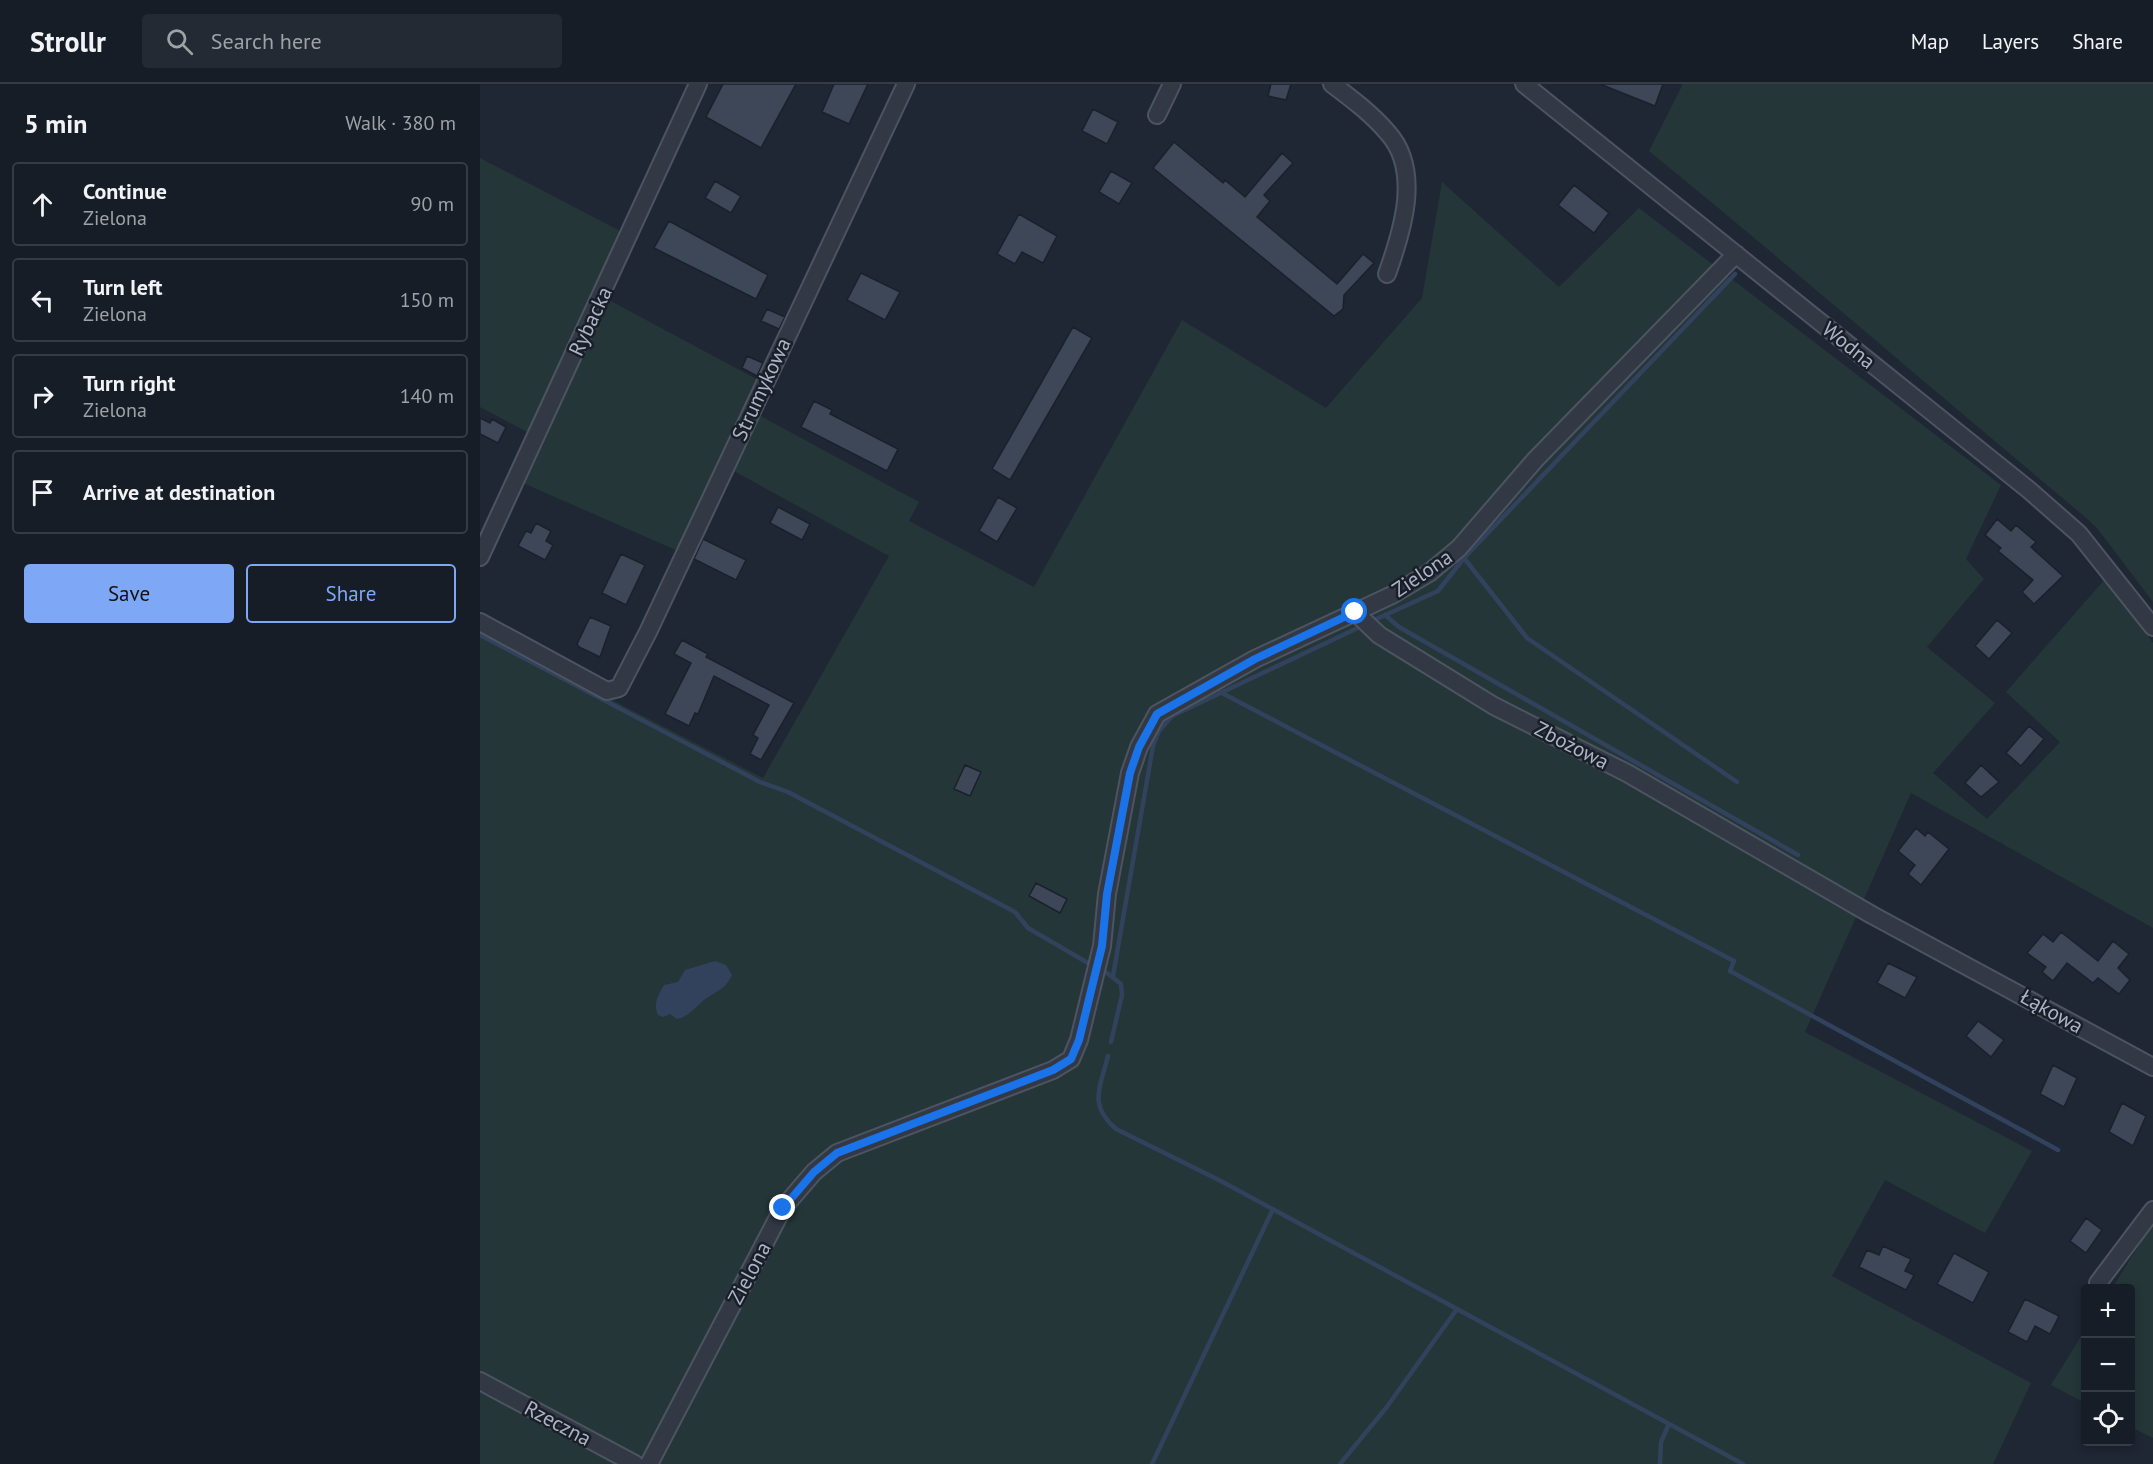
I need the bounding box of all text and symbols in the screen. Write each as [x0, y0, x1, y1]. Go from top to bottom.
search box [142, 14, 562, 68]
text: Strollr [30, 23, 106, 60]
icon: search [163, 25, 196, 58]
text: Search here [211, 27, 322, 55]
text: Map [1911, 28, 1949, 55]
text: Layers [1982, 28, 2039, 55]
text: Share [2072, 28, 2123, 55]
text: 5 min [24, 107, 87, 140]
text: Walk · 380 m [345, 110, 456, 136]
text: Continue [83, 177, 167, 205]
icon: ahead [26, 188, 59, 221]
text: 90 m [411, 191, 454, 217]
text: Zielona [83, 205, 147, 231]
text: Turn left [83, 273, 163, 301]
street label: Rybacka [562, 282, 618, 360]
icon: left [26, 284, 59, 317]
text: 150 m [400, 287, 454, 313]
text: Zielona [83, 301, 147, 327]
street label: Wodna [1817, 315, 1881, 375]
street label: Strumykowa [725, 333, 797, 445]
text: Turn right [83, 369, 175, 397]
icon: right [26, 380, 59, 413]
text: 140 m [400, 383, 454, 409]
text: Zielona [83, 397, 147, 423]
icon: arrive [26, 476, 59, 509]
text: Arrive at destination [83, 478, 275, 506]
street label: Zielona [1387, 543, 1457, 603]
button: Save [24, 564, 234, 623]
button: Share [246, 564, 456, 623]
route start [1341, 598, 1367, 624]
street label: Zbożowa [1530, 715, 1614, 775]
street label: Łąkowa [2016, 983, 2088, 1039]
route end [769, 1194, 795, 1220]
street label: Zielona [721, 1237, 777, 1309]
map controls [2081, 1284, 2135, 1446]
button: + [2081, 1284, 2135, 1338]
button: − [2081, 1338, 2135, 1392]
button: locate [2081, 1392, 2135, 1446]
street label: Rzeczna [520, 1394, 596, 1452]

